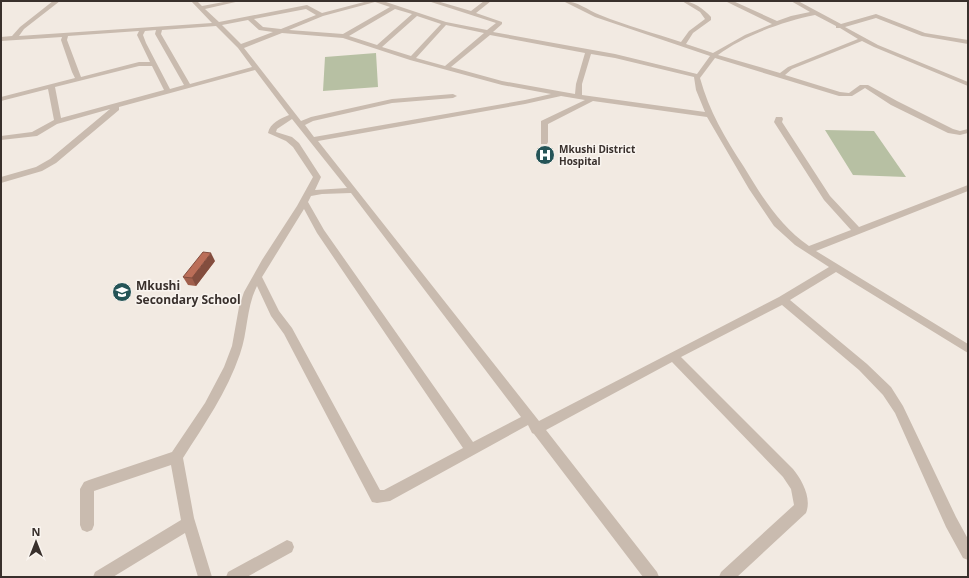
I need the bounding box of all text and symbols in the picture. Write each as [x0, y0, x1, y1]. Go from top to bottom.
place label: Mkushi District Hospital [559, 142, 636, 168]
hospital icon: Mkushi District Hospital [534, 144, 556, 166]
place label: Mkushi Secondary School [136, 277, 241, 308]
school or university icon: Mkushi Secondary School [111, 281, 133, 303]
north arrow [16, 522, 56, 562]
text: N [32, 524, 40, 539]

